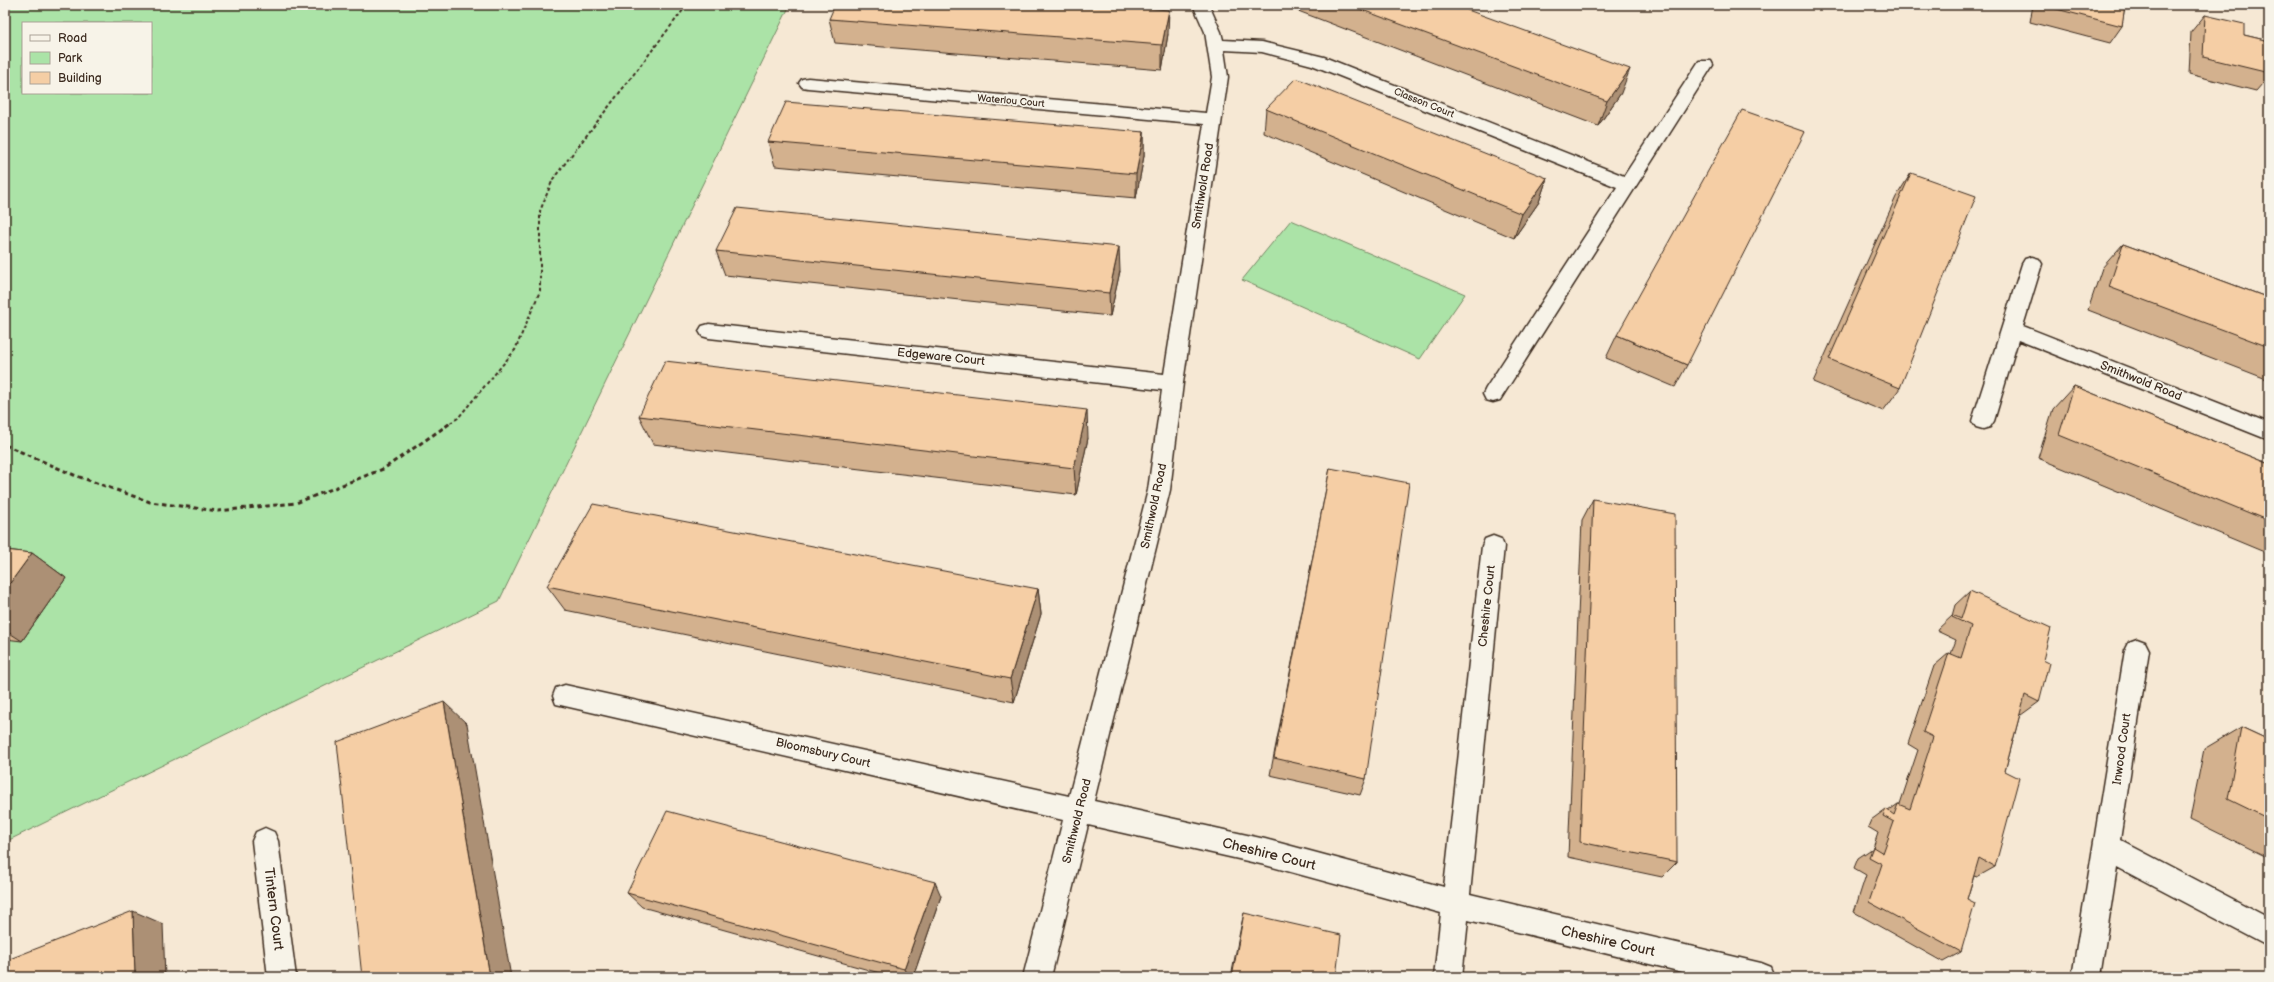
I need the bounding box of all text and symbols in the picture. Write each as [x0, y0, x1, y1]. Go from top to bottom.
legend [22, 22, 152, 94]
text: Road [58, 31, 87, 46]
text: Park [58, 51, 82, 66]
text: Building [58, 71, 102, 86]
street label: Classon Court [1392, 85, 1456, 121]
street label: Waterlou Court [977, 92, 1045, 110]
street label: Smithwold Road [1189, 142, 1217, 230]
street label: Edgeware Court [896, 345, 986, 369]
street label: Smithwold Road [2098, 358, 2184, 404]
street label: Smithwold Road [1138, 462, 1170, 550]
street label: Cheshire Court [1475, 564, 1499, 648]
street label: Inwood Court [2110, 712, 2134, 786]
street label: Bloomsbury Court [774, 735, 872, 771]
street label: Smithwold Road [1059, 777, 1095, 865]
street label: Cheshire Court [1220, 834, 1318, 874]
street label: Tintern Court [261, 867, 288, 952]
street label: Cheshire Court [1559, 922, 1657, 960]

